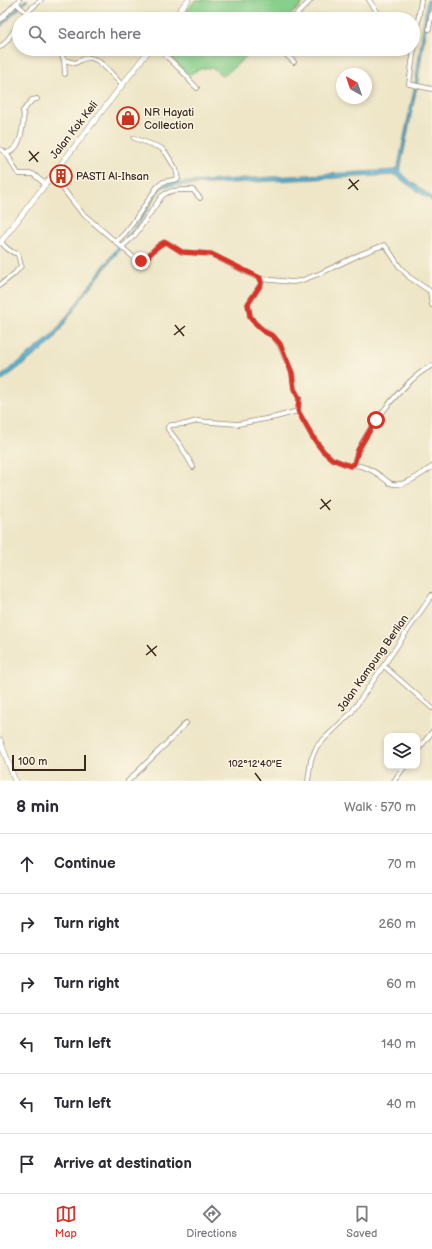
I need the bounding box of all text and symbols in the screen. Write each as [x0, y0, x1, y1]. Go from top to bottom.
search box [12, 12, 420, 56]
icon: search [26, 23, 48, 45]
text: Search here [58, 25, 141, 44]
north arrow [336, 68, 372, 104]
street label: Jalan Kok Keli [47, 99, 101, 161]
shop icon: NR Hayati Collection [115, 105, 141, 131]
place label: NR Hayati Collection [144, 106, 194, 132]
building icon: PASTI Al-Ihsan [48, 163, 74, 189]
place label: PASTI Al-Ihsan [76, 170, 149, 183]
route end [132, 252, 150, 270]
route start [367, 411, 385, 429]
street label: Jalan Kampung Berlian [335, 612, 411, 714]
map controls [384, 733, 420, 769]
button: layers [384, 733, 420, 769]
scale bar [12, 753, 86, 772]
text: 100 m [18, 755, 47, 768]
text: 102°12'40"E [228, 758, 283, 770]
text: 8 min [16, 797, 59, 817]
text: Walk · 570 m [344, 799, 416, 815]
icon: ahead [16, 853, 38, 875]
text: Continue [54, 854, 116, 873]
text: 70 m [388, 856, 416, 872]
icon: right [16, 913, 38, 935]
text: Turn right [54, 914, 119, 933]
text: 260 m [378, 916, 416, 932]
icon: right [16, 973, 38, 995]
text: Turn right [54, 974, 119, 993]
text: 60 m [386, 976, 416, 992]
icon: left [16, 1033, 38, 1055]
text: Turn left [54, 1034, 111, 1053]
text: 140 m [381, 1036, 416, 1052]
icon: left [16, 1093, 38, 1115]
text: Turn left [54, 1094, 111, 1113]
text: 40 m [386, 1096, 416, 1112]
icon: arrive [16, 1153, 38, 1175]
text: Arrive at destination [54, 1154, 192, 1173]
tab: Map [55, 1203, 77, 1240]
tab: Directions [186, 1203, 237, 1240]
tab: Saved [346, 1203, 377, 1240]

